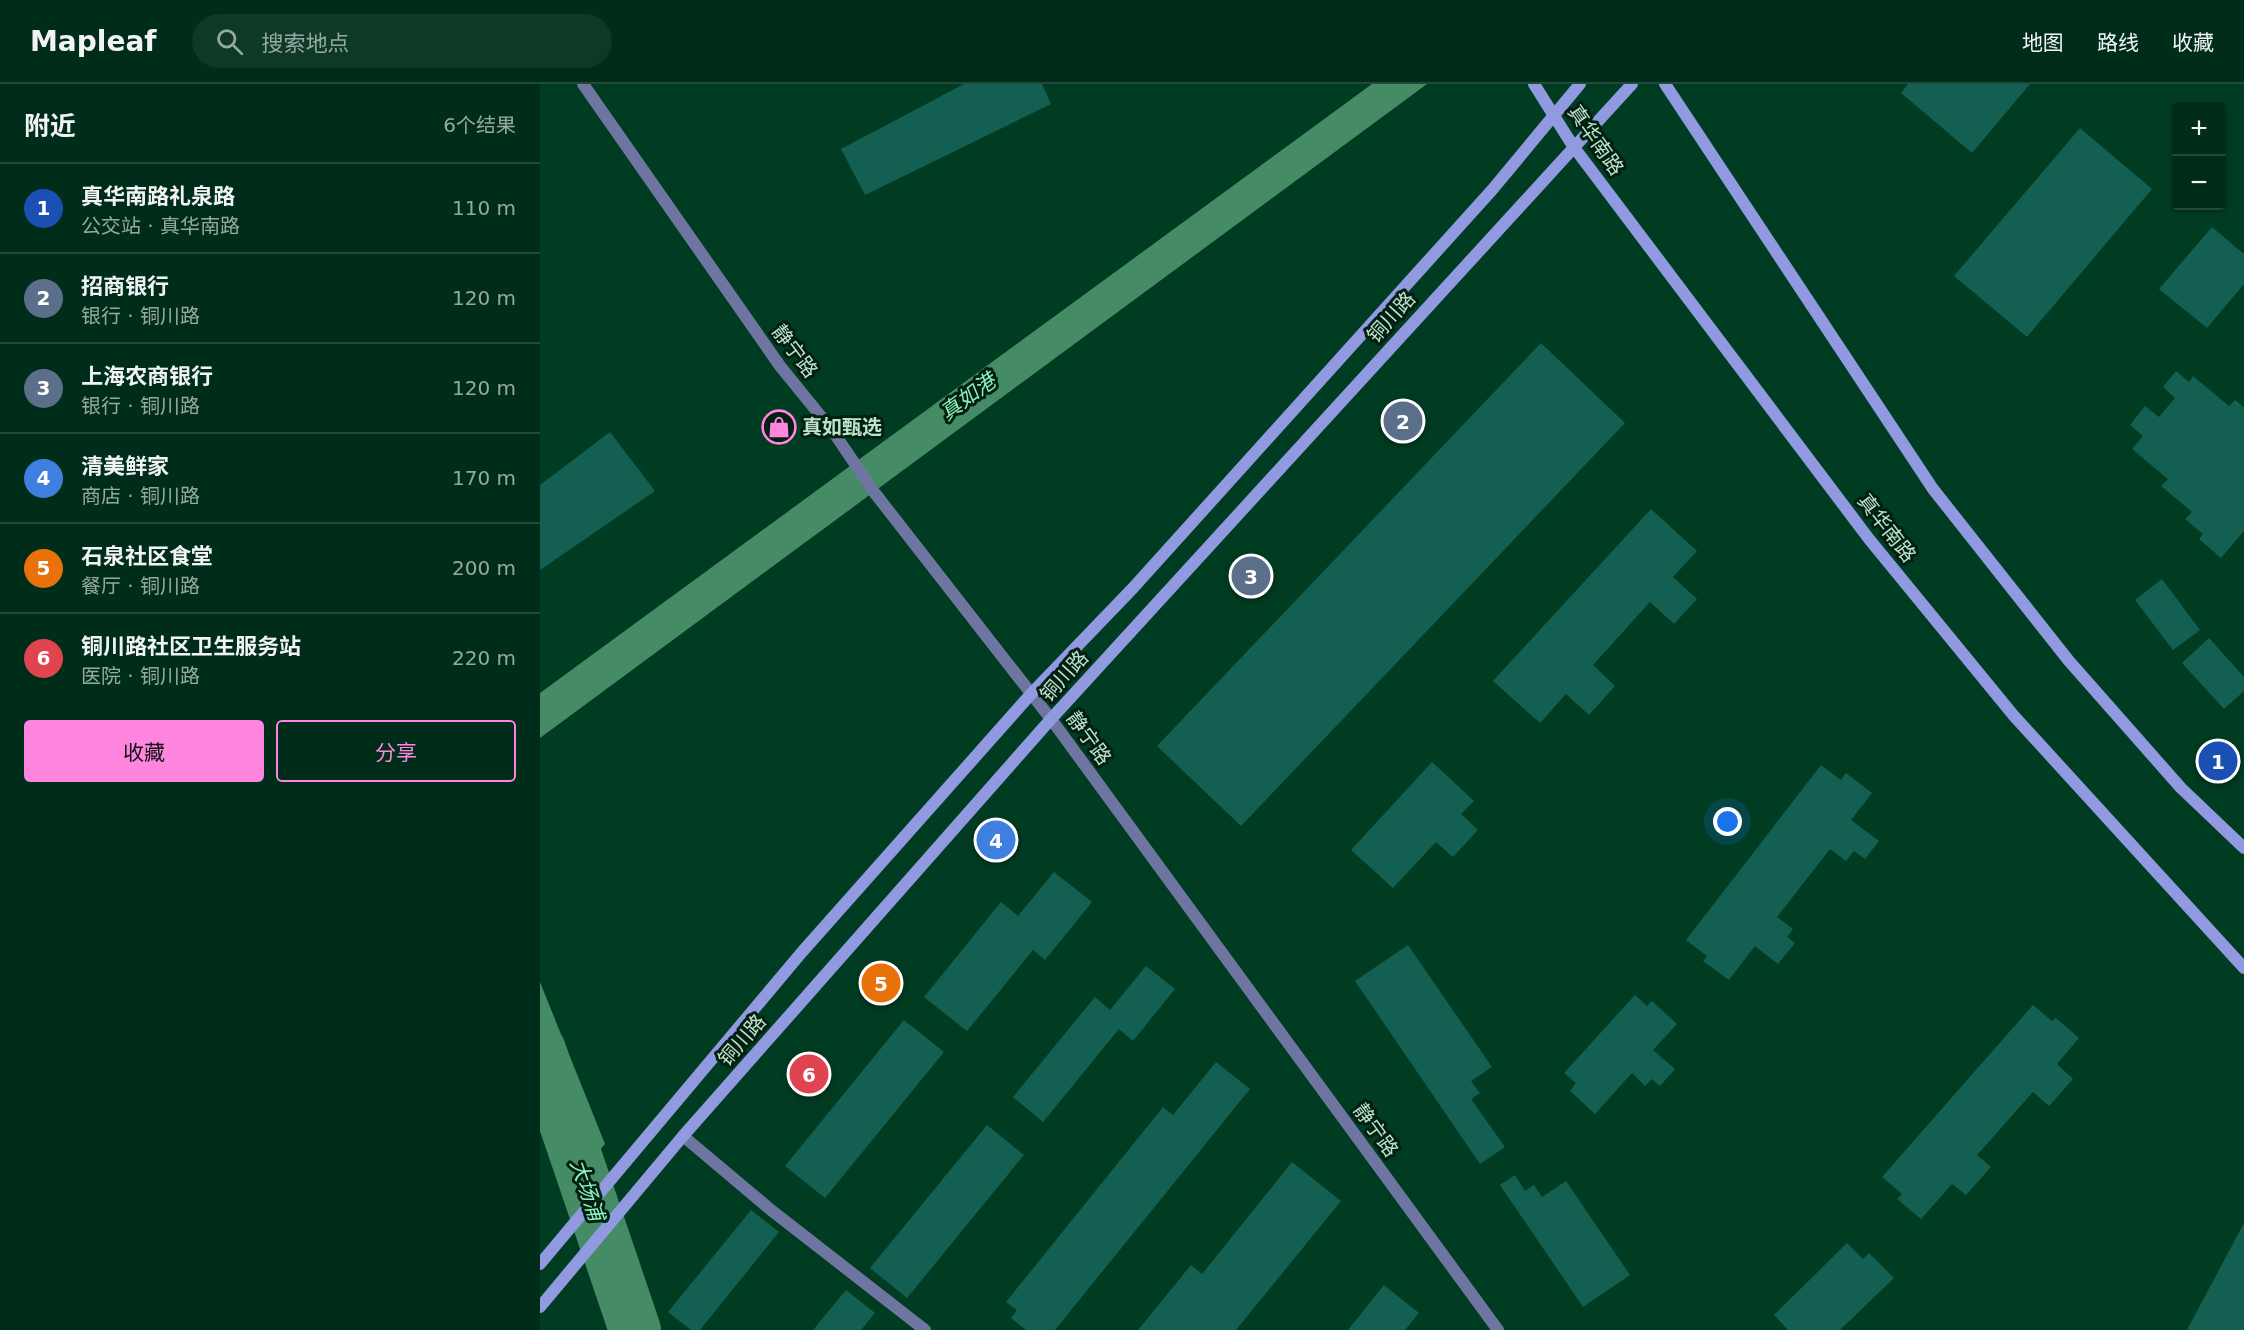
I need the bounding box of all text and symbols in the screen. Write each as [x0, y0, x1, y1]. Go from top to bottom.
search box [192, 14, 612, 68]
text: Mapleaf [30, 25, 156, 58]
icon: search [213, 25, 246, 58]
text: 搜索地点 [261, 31, 349, 56]
text: 地图 [2022, 31, 2064, 55]
text: 路线 [2097, 31, 2139, 55]
text: 收藏 [2172, 31, 2214, 55]
street label: 真华南路 [1563, 100, 1629, 180]
map controls [2172, 102, 2226, 210]
button: + [2172, 102, 2226, 156]
text: 附近 [24, 111, 76, 141]
text: 6个结果 [443, 113, 516, 137]
button: − [2172, 156, 2226, 210]
text: 真华南路礼泉路 [81, 184, 235, 209]
text: 1 [37, 196, 50, 220]
text: 110 m [452, 196, 516, 220]
text: 公交站 · 真华南路 [81, 214, 240, 238]
text: 招商银行 [81, 274, 169, 299]
text: 2 [37, 286, 50, 310]
text: 120 m [452, 286, 516, 310]
street label: 铜川路 [1362, 287, 1420, 347]
text: 银行 · 铜川路 [81, 304, 200, 328]
street label: 静宁路 [767, 320, 823, 382]
text: 上海农商银行 [81, 364, 213, 389]
water label: 真如港 [935, 367, 1003, 425]
text: 3 [37, 376, 50, 400]
text: 120 m [452, 376, 516, 400]
text: 银行 · 铜川路 [81, 394, 200, 418]
pin: 2 [1384, 398, 1422, 444]
shop icon: 真如甄选 [761, 409, 797, 445]
place label: 真如甄选 [802, 415, 882, 439]
text: 清美鲜家 [81, 454, 169, 479]
text: 4 [37, 466, 50, 490]
text: 170 m [452, 466, 516, 490]
text: 商店 · 铜川路 [81, 484, 200, 508]
street label: 真华南路 [1853, 489, 1921, 567]
text: 石泉社区食堂 [81, 544, 213, 569]
pin: 3 [1232, 554, 1270, 598]
text: 5 [37, 556, 50, 580]
text: 200 m [452, 556, 516, 580]
text: 餐厅 · 铜川路 [81, 574, 200, 598]
text: 铜川路社区卫生服务站 [81, 634, 301, 659]
text: 6 [37, 646, 50, 670]
text: 220 m [452, 646, 516, 670]
street label: 铜川路 [1035, 646, 1093, 706]
text: 医院 · 铜川路 [81, 664, 200, 688]
street label: 静宁路 [1062, 707, 1116, 769]
button: 收藏 [24, 720, 264, 782]
button: 分享 [276, 720, 516, 782]
pin: 1 [2198, 738, 2238, 784]
your location [1713, 807, 1742, 836]
pin: 4 [976, 818, 1016, 862]
pin: 5 [862, 960, 900, 1006]
street label: 铜川路 [713, 1009, 771, 1071]
pin: 6 [790, 1052, 828, 1096]
street label: 静宁路 [1349, 1099, 1403, 1161]
water label: 大场浦 [565, 1156, 610, 1227]

